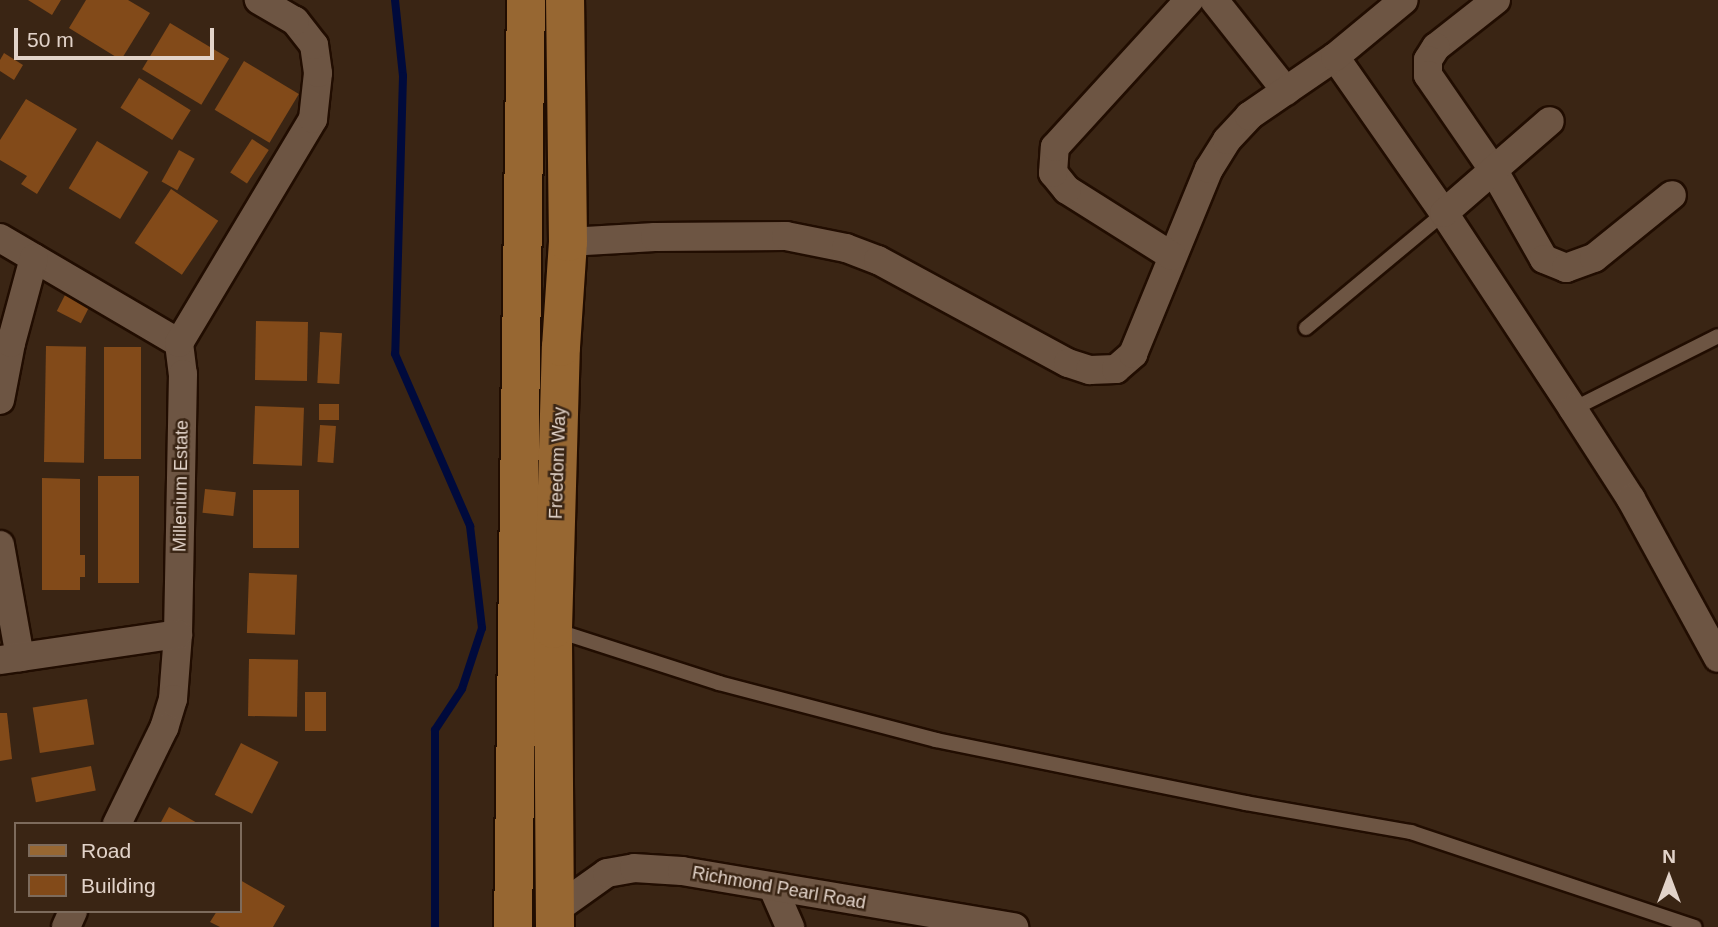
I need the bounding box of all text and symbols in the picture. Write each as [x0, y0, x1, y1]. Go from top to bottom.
scale bar [18, 14, 217, 58]
text: 50 m [27, 28, 74, 51]
street label: Freedom Way [545, 406, 571, 520]
street label: Millenium Estate [169, 420, 193, 552]
legend [14, 822, 242, 913]
text: Road [81, 839, 131, 862]
north arrow [1634, 843, 1704, 913]
text: N [1662, 846, 1676, 867]
street label: Richmond Pearl Road [690, 862, 868, 914]
text: Building [81, 874, 156, 897]

